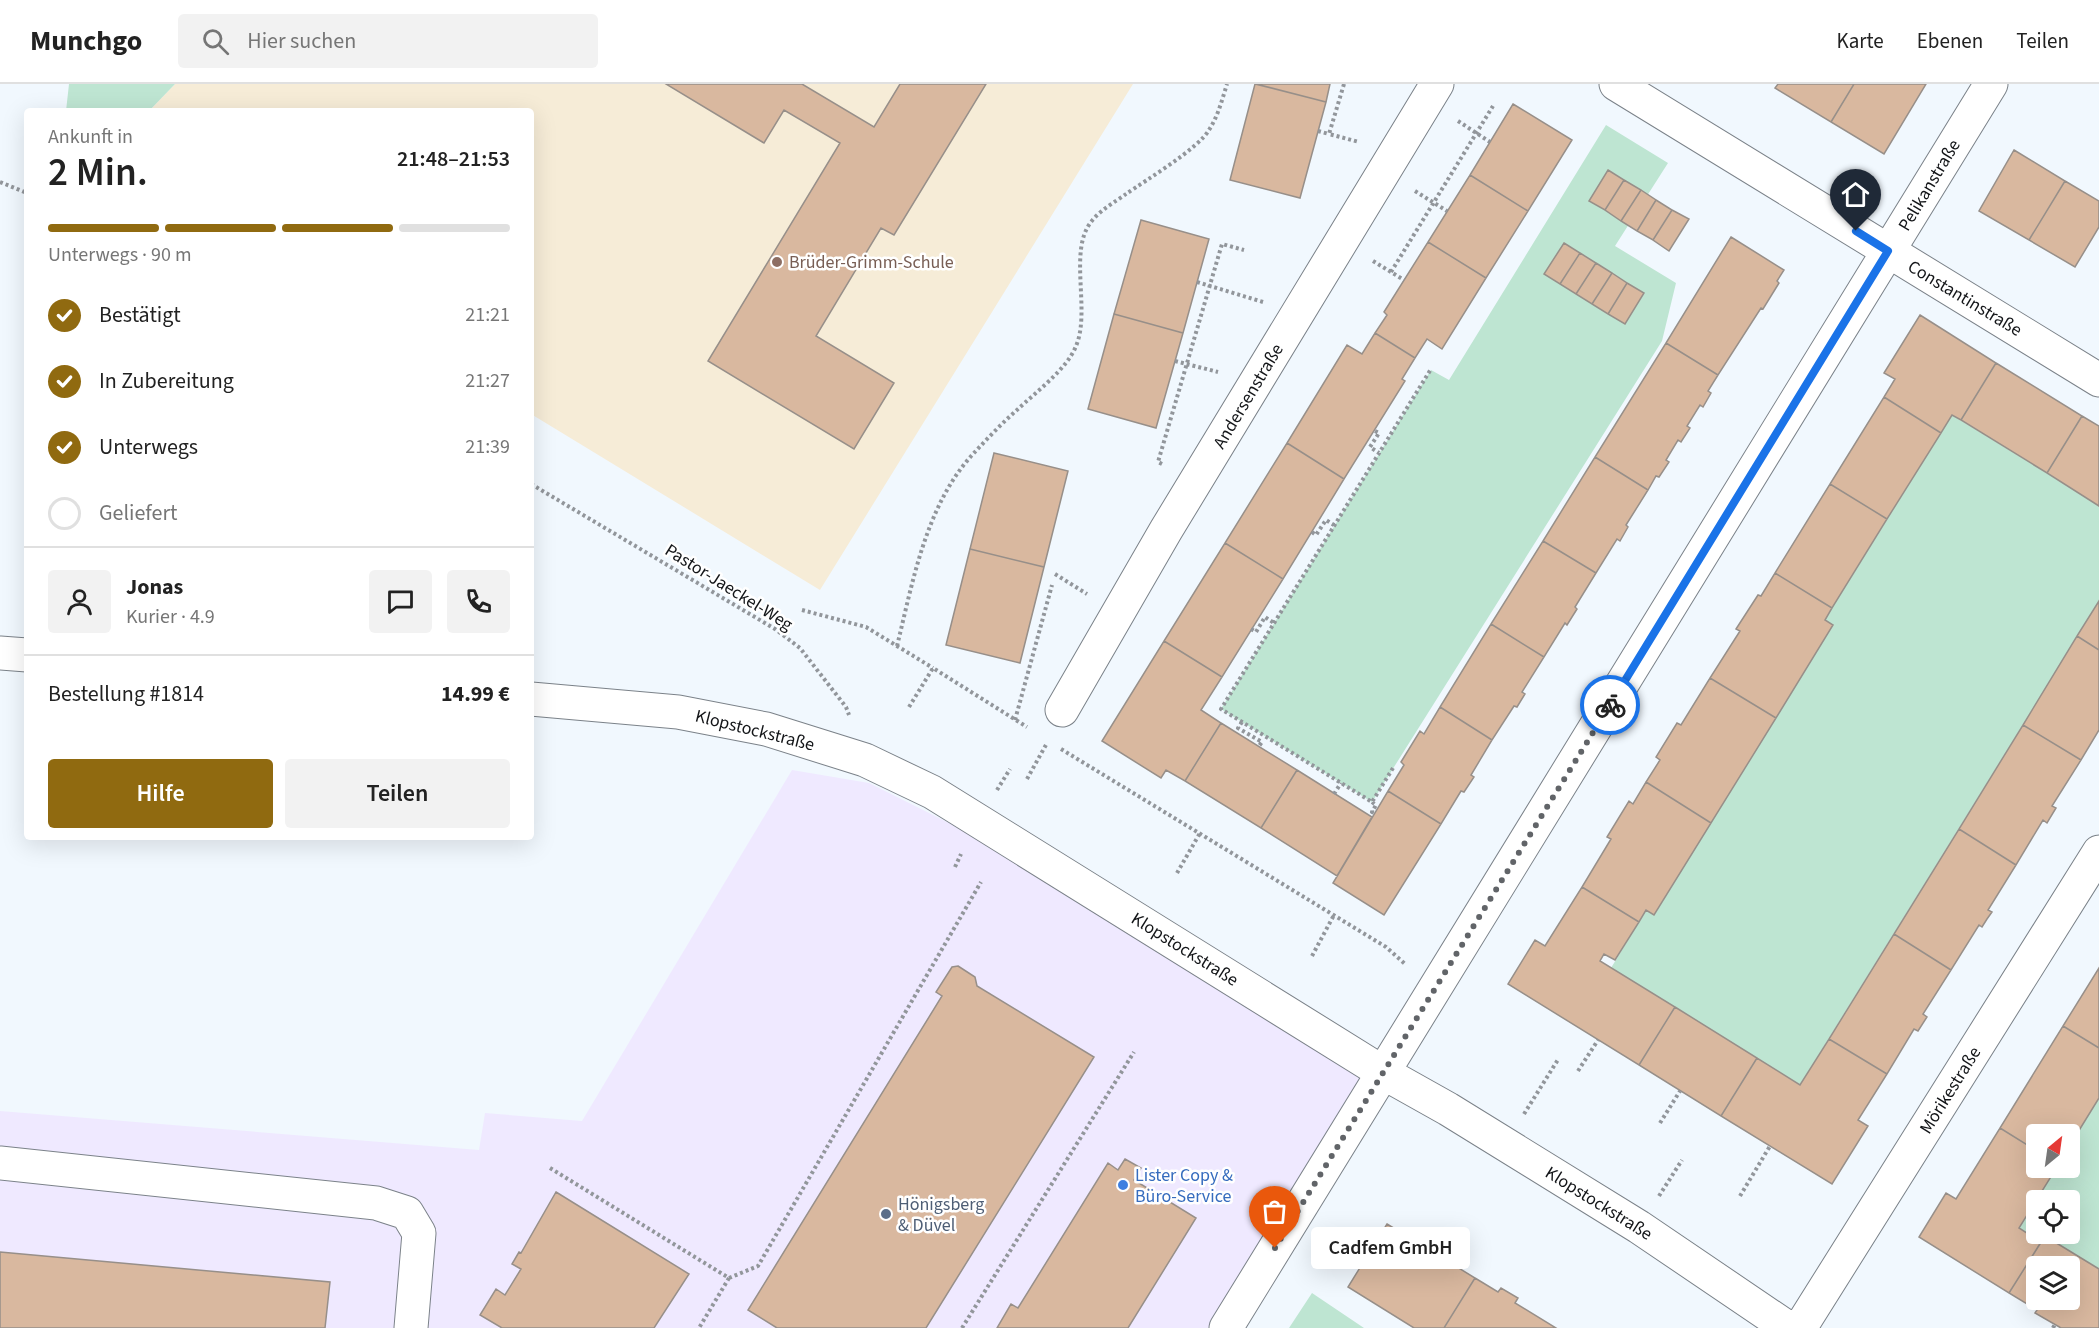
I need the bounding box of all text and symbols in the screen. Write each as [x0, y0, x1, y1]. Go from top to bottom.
search box [178, 14, 598, 68]
text: Munchgo [30, 21, 142, 61]
icon: search [199, 25, 232, 58]
text: Hier suchen [247, 25, 356, 57]
text: Karte [1837, 26, 1884, 56]
text: Ebenen [1917, 26, 1983, 56]
text: Teilen [2016, 26, 2069, 56]
text: Ankunft in [48, 123, 133, 151]
street label: Pelikanstraße [1892, 135, 1967, 236]
text: 21:48–21:53 [397, 143, 510, 175]
text: 2 Min. [48, 145, 148, 201]
pin [1830, 169, 1881, 231]
icon: home [1839, 178, 1872, 211]
text: Unterwegs · 90 m [48, 241, 192, 269]
place label: Brüder-Grimm-Schule [789, 250, 954, 275]
street label: Constantinstraße [1903, 254, 2027, 343]
marker: Brüder-Grimm-Schule [770, 255, 784, 269]
icon: check [48, 299, 81, 332]
text: Bestätigt [99, 299, 181, 331]
text: 21:21 [465, 301, 510, 329]
street label: Andersenstraße [1207, 339, 1290, 453]
icon: check [48, 365, 81, 398]
text: In Zubereitung [99, 365, 234, 397]
text: 21:27 [465, 367, 510, 395]
icon: check [48, 431, 81, 464]
text: Unterwegs [99, 431, 198, 463]
text: 21:39 [465, 433, 510, 461]
text: Geliefert [99, 497, 178, 529]
street label: Pastor-Jaeckel-Weg [660, 538, 798, 637]
button: person [48, 570, 111, 633]
button: chat [369, 570, 432, 633]
button: phone [447, 570, 510, 633]
text: Jonas [126, 571, 183, 603]
text: Kurier · 4.9 [126, 603, 215, 631]
courier [1580, 675, 1640, 735]
text: Bestellung #1814 [48, 678, 204, 710]
text: 14.99 € [441, 678, 510, 710]
icon: bike [1594, 689, 1627, 722]
street label: Klopstockstraße [693, 704, 817, 757]
button: Hilfe [48, 759, 273, 828]
button: Teilen [285, 759, 510, 828]
street label: Klopstockstraße [1126, 906, 1243, 992]
street label: Mörikestraße [1914, 1042, 1987, 1139]
north arrow [2026, 1124, 2080, 1178]
map controls [2026, 1124, 2080, 1310]
street label: Klopstockstraße [1540, 1160, 1657, 1246]
place label: Lister Copy & Büro-Service [1135, 1163, 1233, 1209]
marker: Lister Copy & Büro-Service [1116, 1178, 1130, 1192]
pin [1249, 1186, 1300, 1248]
button: locate [2026, 1190, 2080, 1244]
place label: Hönigsberg & Düvel [898, 1192, 984, 1238]
icon: bag [1258, 1195, 1291, 1228]
marker: Hönigsberg & Düvel [879, 1207, 893, 1221]
callout: Cadfem GmbH [1311, 1227, 1470, 1269]
text: Cadfem GmbH [1328, 1234, 1453, 1262]
button: layers [2026, 1256, 2080, 1310]

